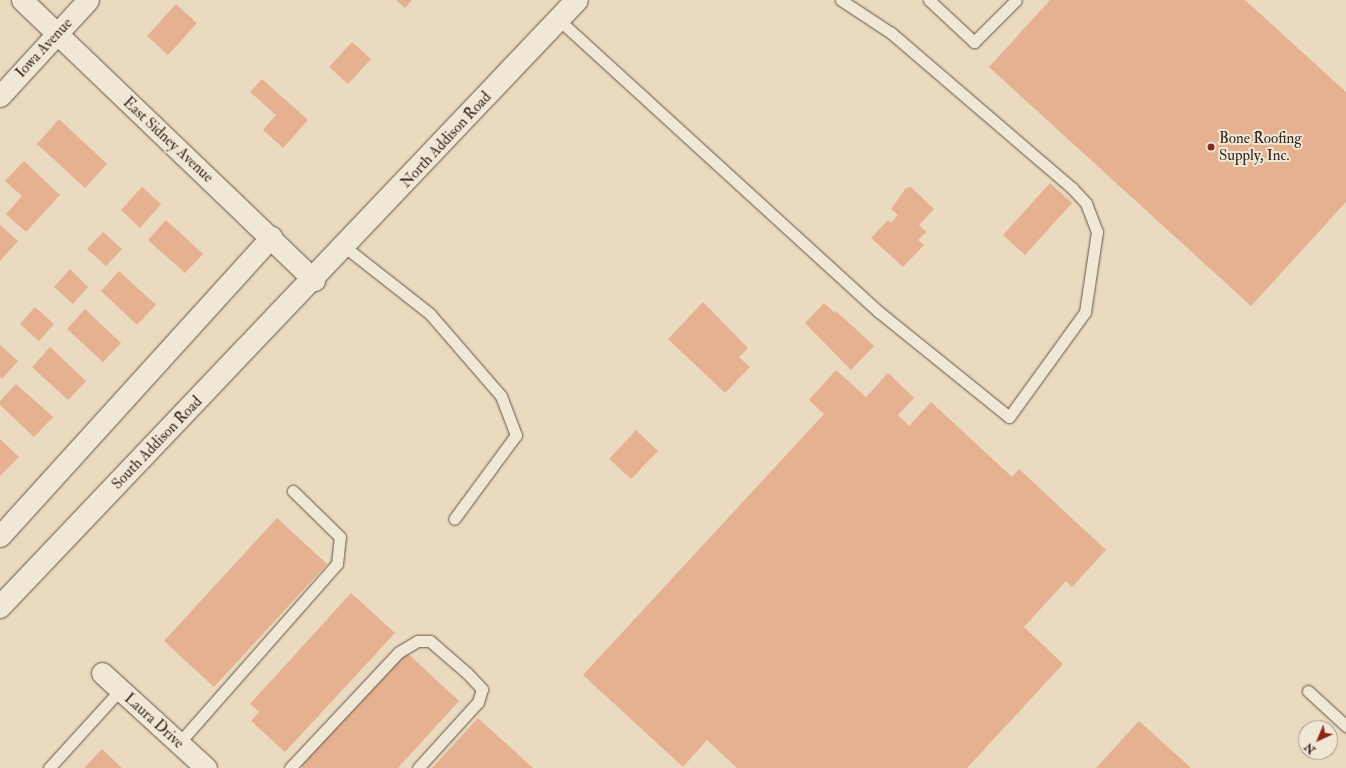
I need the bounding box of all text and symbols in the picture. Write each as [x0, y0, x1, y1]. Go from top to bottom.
street label: Iowa Avenue [12, 14, 76, 82]
street label: North Addison Road [397, 88, 495, 192]
street label: East Sidney Avenue [119, 94, 217, 186]
place label: Bone Roofing Supply, Inc. [1219, 129, 1302, 164]
marker: Bone Roofing Supply, Inc. [1206, 142, 1216, 152]
street label: South Addison Road [108, 393, 206, 493]
street label: Laura Drive [120, 690, 188, 752]
north arrow [1298, 720, 1338, 760]
text: N [1302, 740, 1318, 756]

